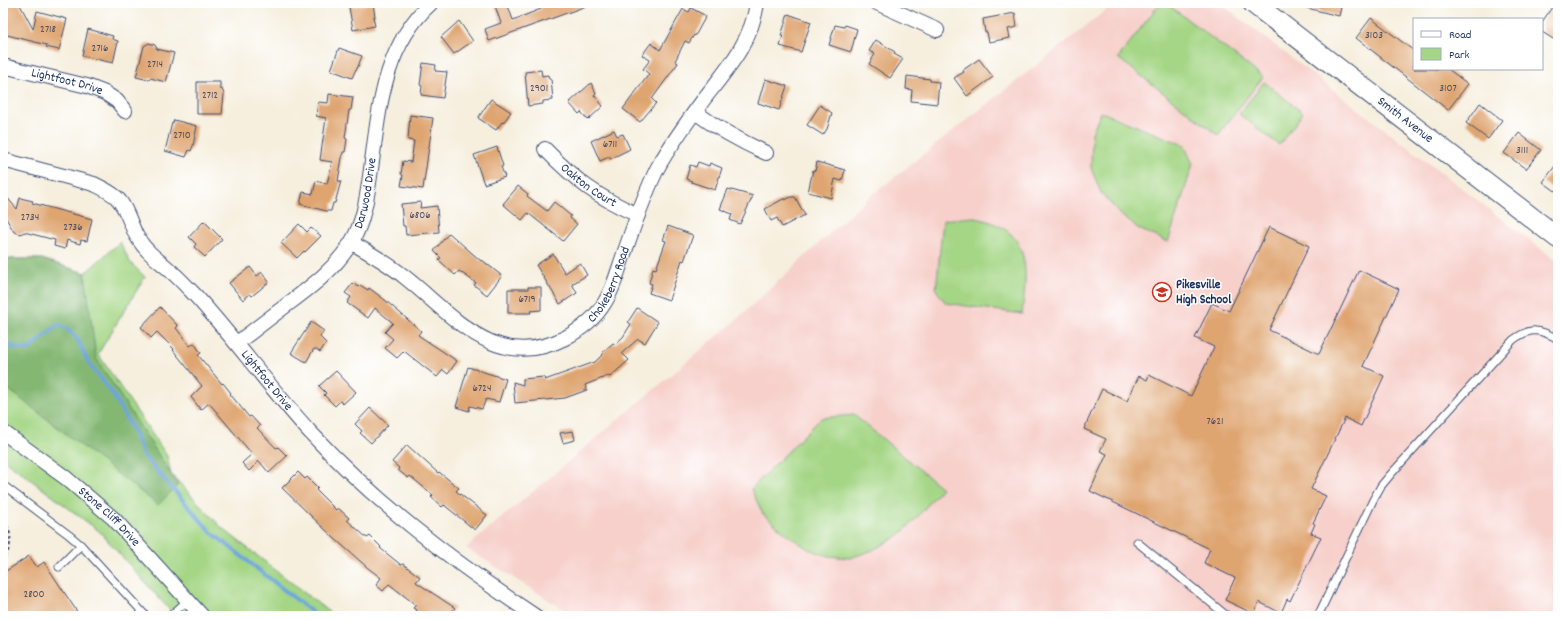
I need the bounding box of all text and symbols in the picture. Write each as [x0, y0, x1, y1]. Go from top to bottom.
legend [1413, 18, 1543, 70]
house number: 2718 [40, 22, 56, 38]
text: Road [1449, 27, 1471, 44]
house number: 3103 [1365, 28, 1383, 44]
house number: 2716 [92, 41, 108, 57]
text: Park [1449, 47, 1470, 64]
house number: 2714 [147, 57, 163, 73]
street label: Lightfoot Drive [29, 64, 106, 101]
house number: 2901 [530, 81, 548, 97]
house number: 3107 [1439, 81, 1457, 97]
house number: 2712 [202, 88, 218, 104]
street label: Smith Avenue [1373, 92, 1437, 148]
house number: 2710 [173, 128, 191, 144]
house number: 6711 [603, 137, 617, 153]
house number: 3111 [1516, 143, 1528, 159]
street label: Darwood Drive [350, 156, 382, 231]
street label: Oakton Court [556, 159, 620, 213]
house number: 6806 [409, 208, 431, 224]
house number: 2734 [21, 210, 39, 226]
house number: 2736 [63, 220, 83, 236]
street label: Chokeberry Road [583, 244, 635, 327]
place label: Pikesville High School [1176, 276, 1232, 310]
school or university icon: Pikesville High School [1151, 281, 1173, 303]
house number: 6719 [518, 292, 536, 308]
street label: Lightfoot Drive [236, 346, 297, 415]
house number: 6724 [473, 381, 491, 397]
house number: 7621 [1207, 414, 1223, 430]
street label: Stone Cliff Drive [74, 482, 145, 551]
house number: 2800 [23, 587, 45, 603]

